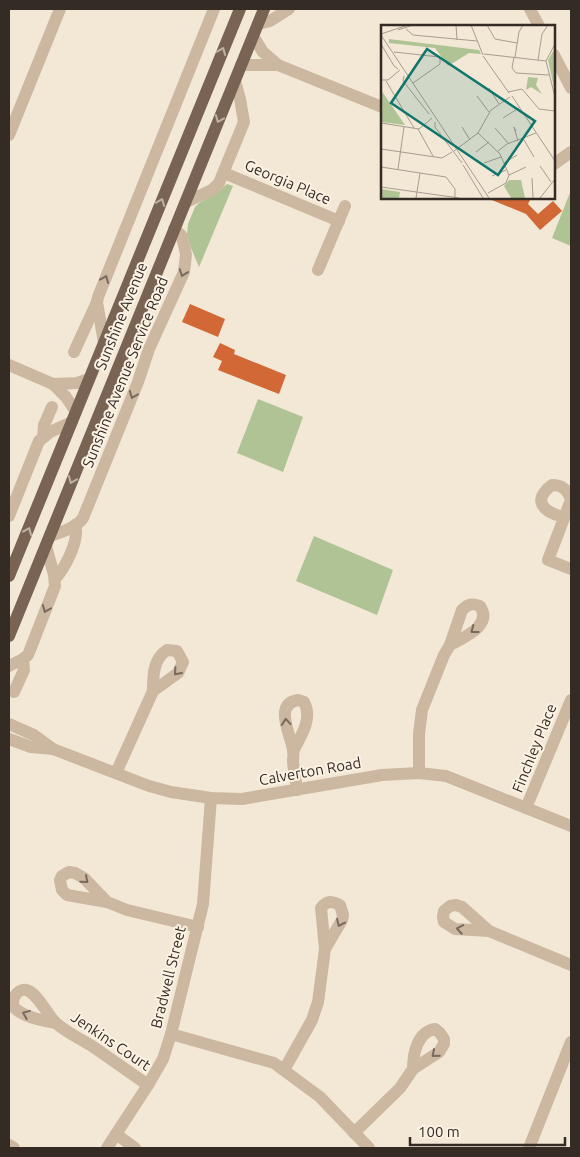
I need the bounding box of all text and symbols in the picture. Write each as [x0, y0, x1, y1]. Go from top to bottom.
inset map [381, 25, 555, 199]
one-way arrow [216, 47, 227, 56]
one-way arrow [215, 114, 225, 123]
street label: Georgia Place [242, 156, 334, 208]
one-way arrow [155, 198, 166, 207]
street label: Sunshine Avenue [92, 260, 150, 372]
one-way arrow [179, 269, 189, 277]
street label: Sunshine Avenue Service Road [79, 274, 171, 470]
one-way arrow [99, 275, 109, 283]
one-way arrow [129, 390, 139, 399]
one-way arrow [68, 475, 79, 484]
one-way arrow [21, 527, 32, 536]
one-way arrow [42, 604, 52, 613]
one-way arrow [471, 624, 480, 632]
one-way arrow [173, 666, 182, 675]
street label: Finchley Place [508, 701, 560, 795]
one-way arrow [281, 718, 292, 726]
street label: Calverton Road [258, 754, 362, 788]
one-way arrow [79, 874, 88, 883]
one-way arrow [336, 917, 346, 926]
street label: Bradwell Street [147, 924, 189, 1030]
one-way arrow [455, 925, 464, 935]
street label: Jenkins Court [68, 1008, 154, 1074]
one-way arrow [22, 1010, 31, 1021]
one-way arrow [431, 1049, 440, 1058]
scale bar [410, 1114, 565, 1146]
text: 100 m [418, 1123, 460, 1140]

